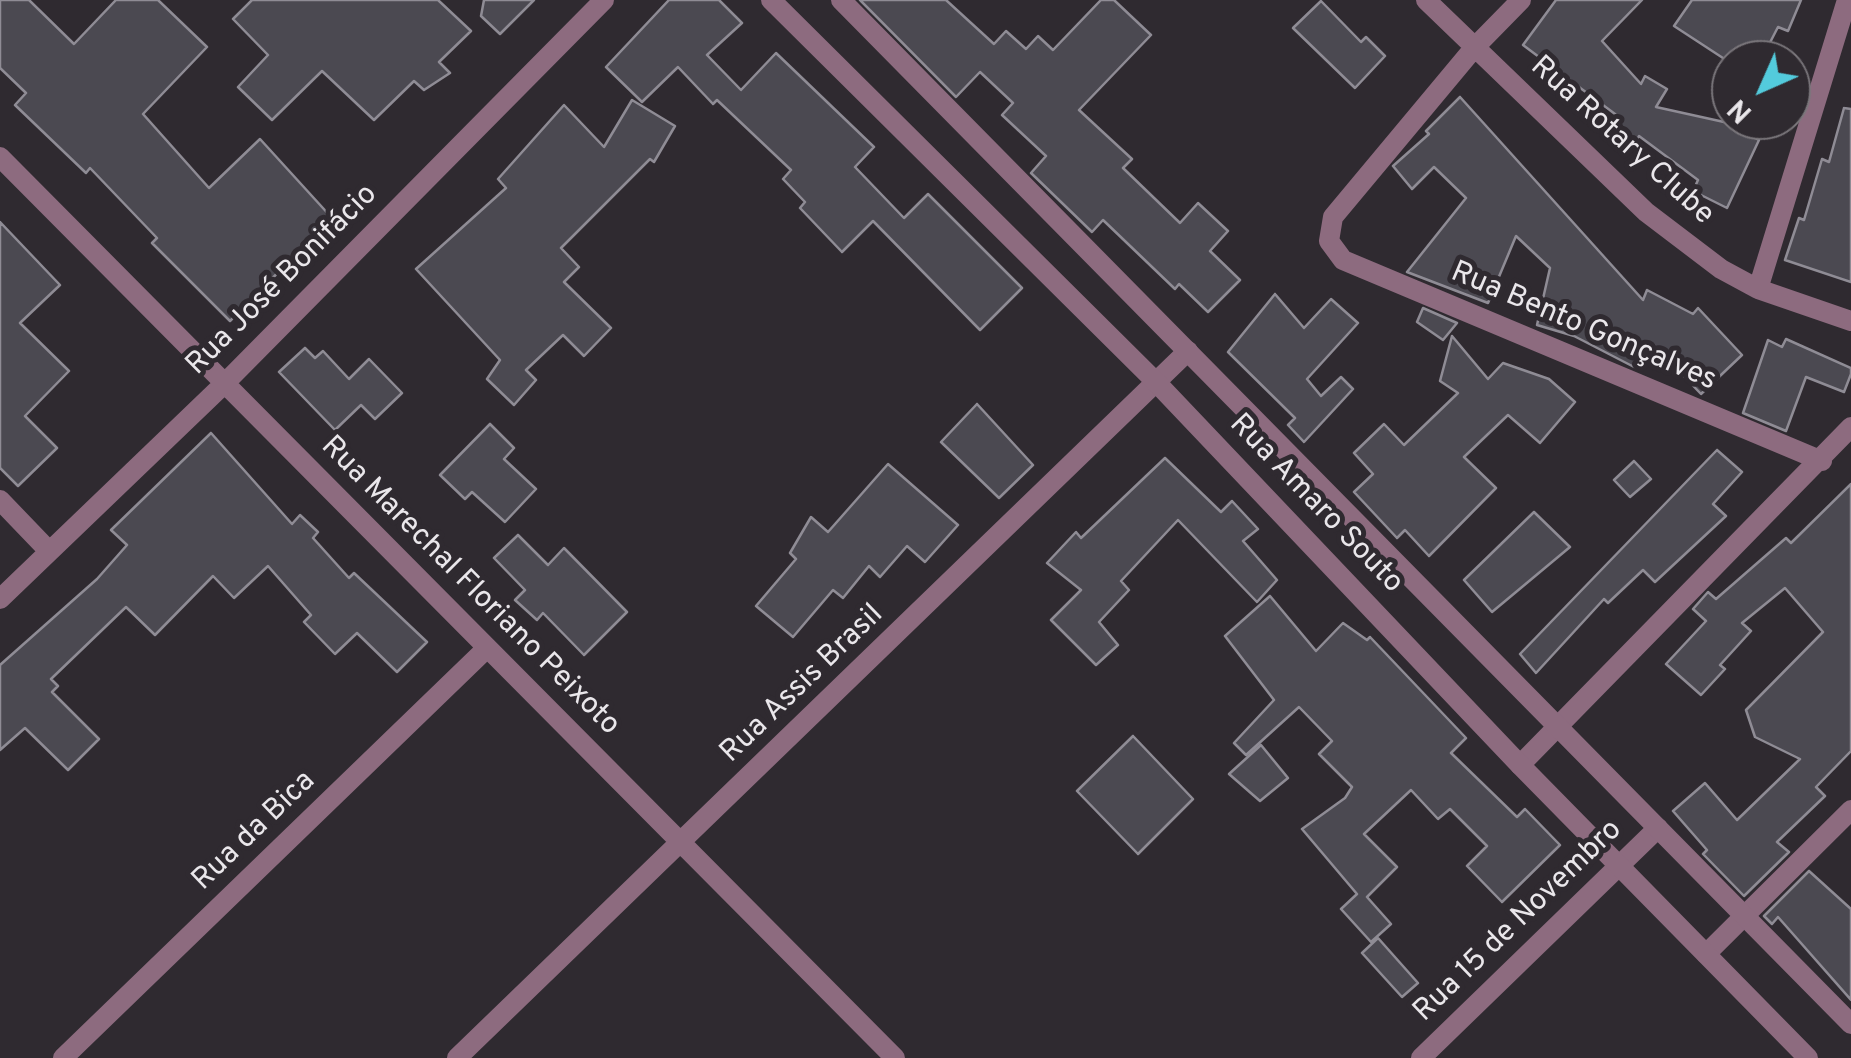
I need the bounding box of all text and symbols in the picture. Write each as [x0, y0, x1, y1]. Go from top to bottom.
north arrow [1711, 40, 1811, 140]
street label: Rua Rotary Clube [1522, 50, 1720, 234]
text: N [1721, 90, 1761, 130]
street label: Rua José Bonifácio [180, 178, 386, 384]
street label: Rua Bento Gonçalves [1445, 256, 1721, 400]
street label: Rua Amaro Souto [1220, 408, 1410, 602]
street label: Rua Marechal Floriano Peixoto [312, 430, 626, 744]
street label: Rua Assis Brasil [714, 598, 892, 772]
street label: Rua da Bica [186, 765, 324, 899]
street label: Rua 15 de Novembro [1407, 813, 1631, 1031]

